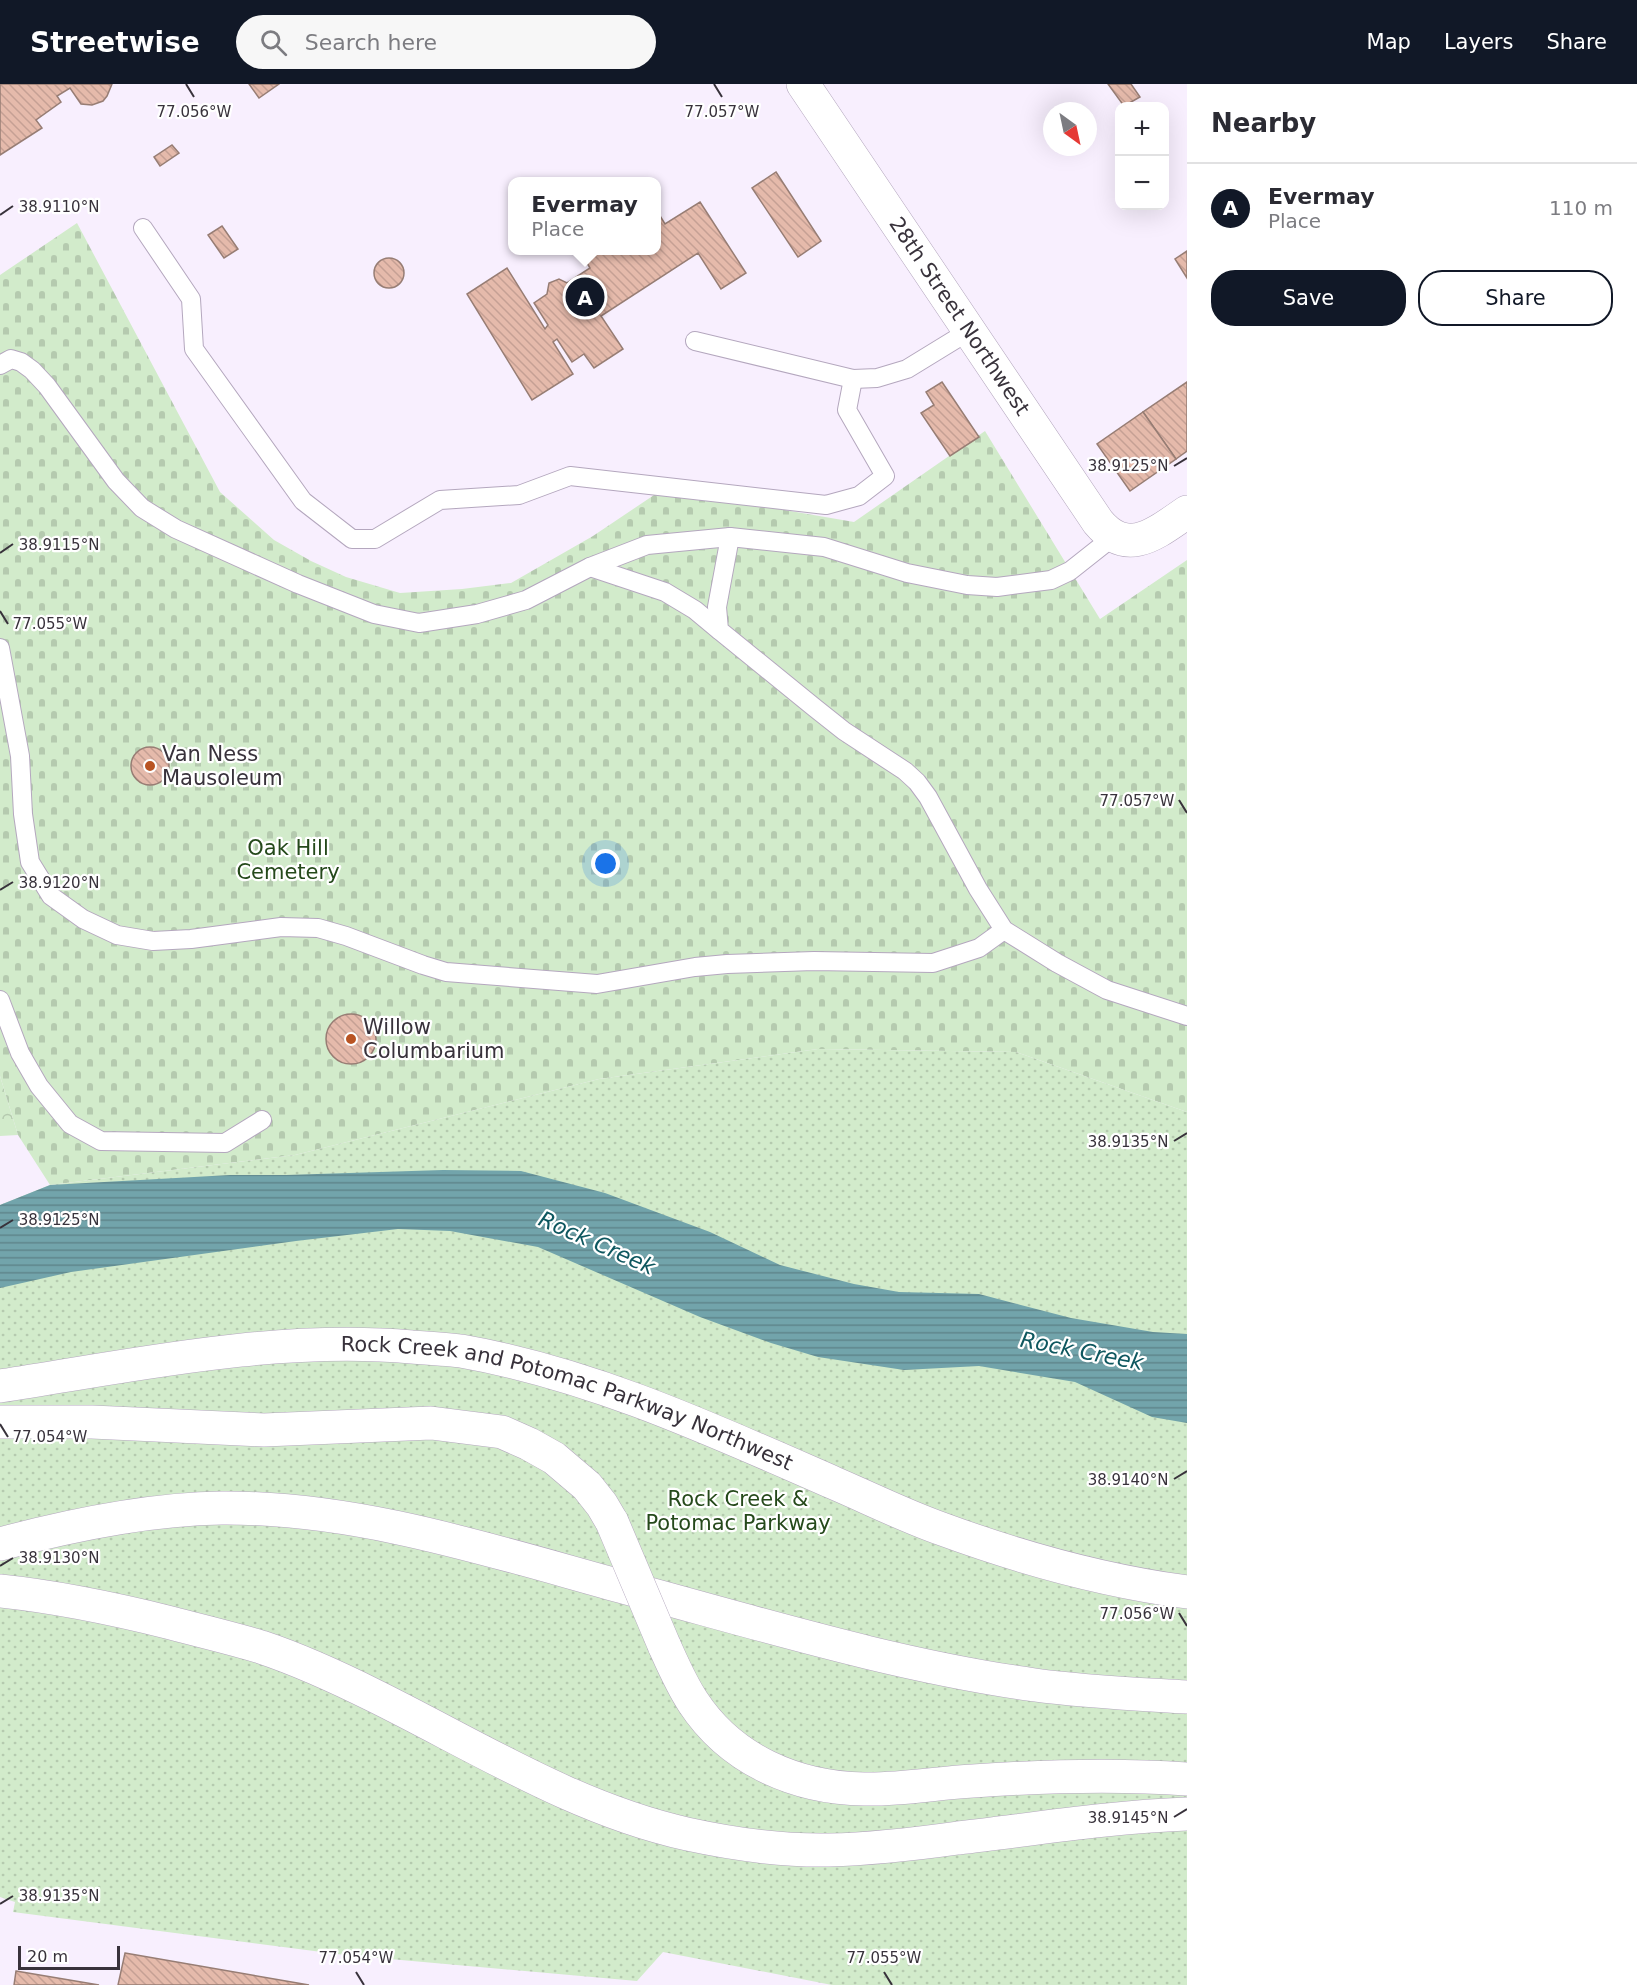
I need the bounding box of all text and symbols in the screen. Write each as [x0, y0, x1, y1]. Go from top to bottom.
search box [236, 15, 656, 69]
text: Streetwise [30, 26, 200, 59]
icon: search [257, 26, 290, 59]
text: Search here [305, 30, 437, 55]
text: Map [1367, 30, 1411, 54]
text: Layers [1444, 30, 1513, 54]
text: Share [1546, 30, 1607, 54]
north arrow [1043, 102, 1097, 156]
map controls [1115, 102, 1169, 210]
button: + [1115, 102, 1169, 156]
text: 77.056°W [157, 103, 232, 121]
text: 77.057°W [685, 103, 760, 121]
text: Nearby [1211, 108, 1316, 138]
button: − [1115, 156, 1169, 210]
popup [508, 177, 661, 255]
text: Evermay [1268, 184, 1375, 209]
text: Evermay [531, 192, 638, 217]
text: A [1223, 196, 1238, 220]
text: 110 m [1549, 196, 1613, 220]
text: 38.9110°N [19, 198, 99, 216]
text: Place [1268, 209, 1321, 233]
street label: 28th Street Northwest [884, 213, 1035, 420]
text: Place [531, 217, 584, 241]
button: Save [1211, 270, 1406, 326]
button: Share [1418, 270, 1613, 326]
pin: A [566, 274, 604, 320]
text: 38.9125°N [1088, 457, 1168, 475]
text: 38.9115°N [19, 536, 99, 554]
text: 77.055°W [13, 615, 88, 633]
place label: Van Ness Mausoleum [162, 742, 283, 790]
marker: Van Ness Mausoleum [143, 759, 157, 773]
text: 77.057°W [1100, 792, 1175, 810]
park label: Oak Hill Cemetery [236, 836, 340, 884]
your location [591, 849, 620, 878]
text: 38.9120°N [19, 874, 99, 892]
place label: Willow Columbarium [363, 1015, 505, 1063]
marker: Willow Columbarium [344, 1032, 358, 1046]
text: 38.9135°N [1088, 1133, 1168, 1151]
water label: Rock Creek [535, 1206, 660, 1280]
text: 38.9125°N [19, 1211, 99, 1229]
water label: Rock Creek [1018, 1327, 1147, 1375]
street label: Rock Creek and Potomac Parkway Northwest [341, 1332, 796, 1475]
text: 77.054°W [13, 1428, 88, 1446]
text: 38.9140°N [1088, 1471, 1168, 1489]
park label: Rock Creek & Potomac Parkway [645, 1487, 831, 1535]
text: 38.9130°N [19, 1549, 99, 1567]
text: 77.056°W [1100, 1605, 1175, 1623]
text: 38.9145°N [1088, 1809, 1168, 1827]
text: 38.9135°N [19, 1887, 99, 1905]
scale bar [18, 1943, 120, 1970]
text: 20 m [27, 1947, 68, 1966]
text: 77.054°W [319, 1949, 394, 1967]
text: 77.055°W [847, 1949, 922, 1967]

